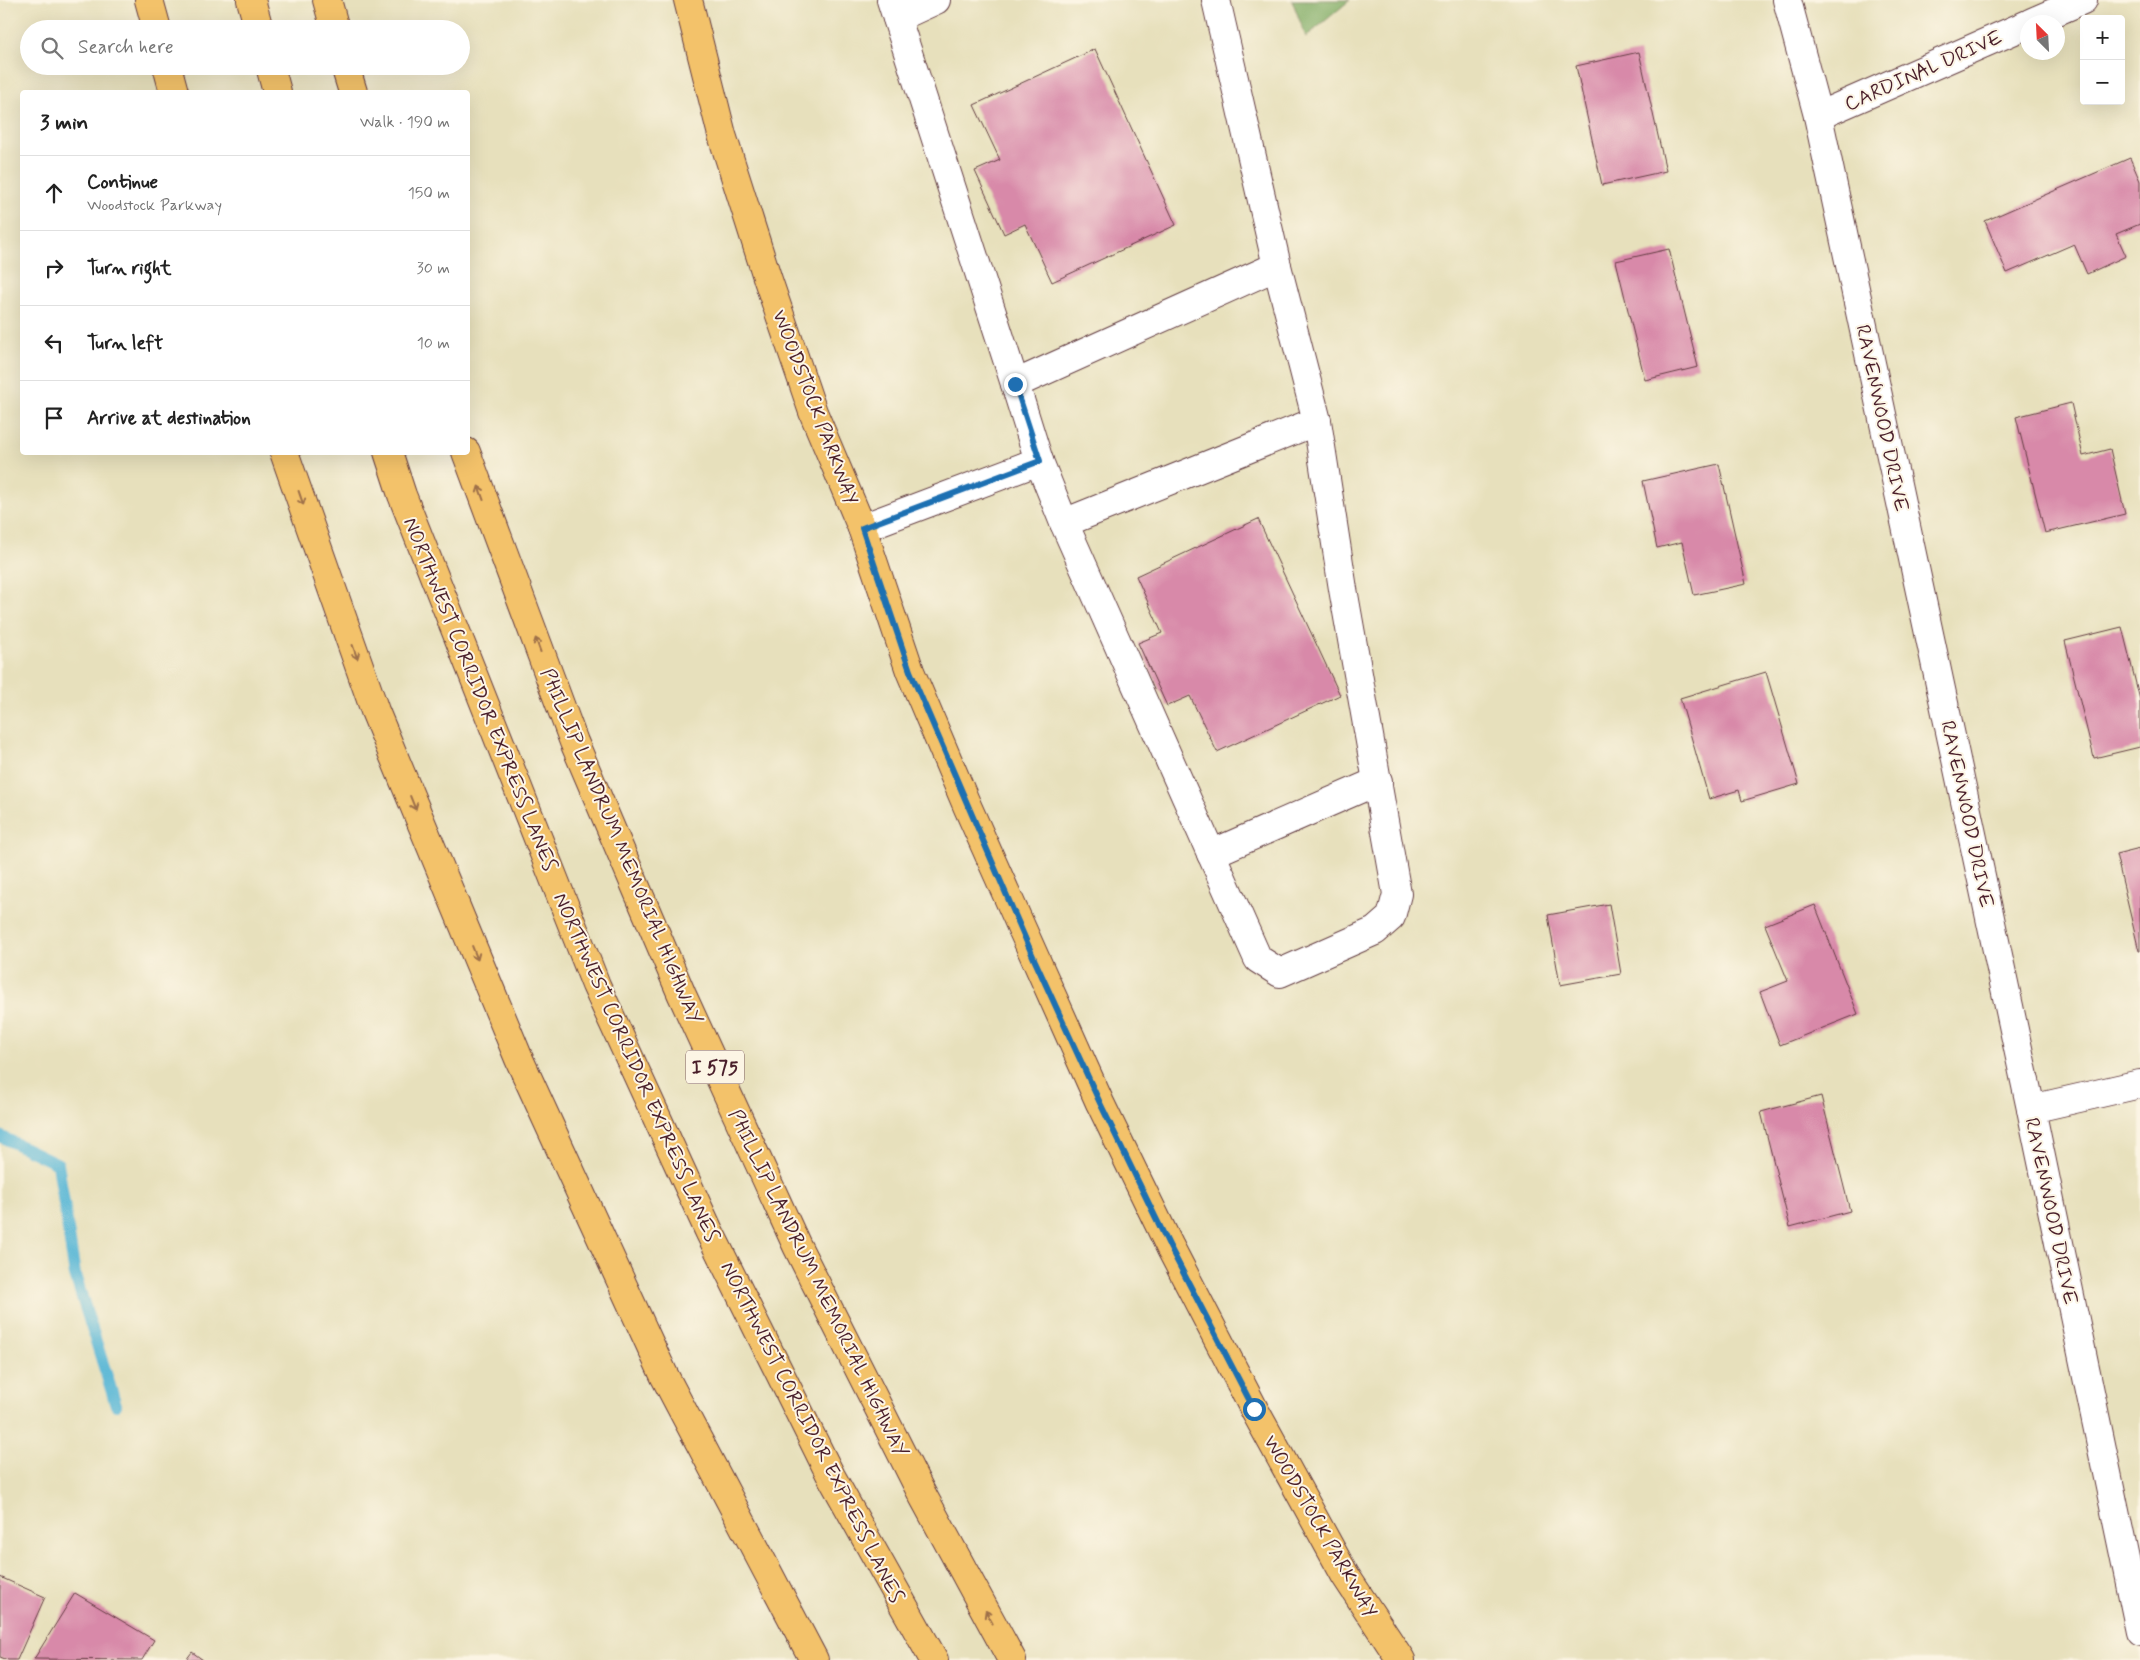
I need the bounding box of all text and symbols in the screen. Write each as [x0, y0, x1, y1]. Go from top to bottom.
north arrow [2020, 15, 2065, 60]
map controls [2080, 15, 2125, 105]
button: + [2080, 15, 2125, 60]
search box [20, 20, 470, 75]
street label: CARDINAL DRIVE [1841, 24, 2007, 118]
icon: search [38, 34, 66, 62]
text: Search here [78, 35, 174, 60]
button: − [2080, 60, 2125, 105]
text: 3 min [40, 109, 88, 137]
text: Walk · 190 m [360, 112, 450, 133]
text: Continue [87, 170, 158, 195]
icon: ahead [40, 179, 68, 207]
text: 150 m [408, 183, 450, 204]
text: Woodstock Parkway [87, 195, 222, 216]
icon: right [40, 254, 68, 282]
text: Turn right [87, 256, 171, 281]
text: 30 m [417, 258, 450, 279]
street label: WOODSTOCK PARKWAY [765, 306, 864, 509]
street label: RAVENWOOD DRIVE [1849, 322, 1915, 514]
icon: left [40, 329, 68, 357]
text: Turn left [87, 331, 163, 356]
text: 10 m [417, 333, 450, 354]
route end [1004, 373, 1027, 396]
icon: arrive [40, 404, 68, 432]
text: Arrive at destination [87, 406, 251, 431]
one-way arrow [476, 485, 485, 501]
one-way arrow [296, 490, 306, 506]
street label: NORTHWEST CORRIDOR EXPRESS LANES [396, 514, 563, 876]
one-way arrow [533, 638, 542, 653]
one-way arrow [351, 643, 360, 659]
street label: PHILLIP LANDRUM MEMORIAL HIGHWAY [533, 664, 708, 1029]
street label: RAVENWOOD DRIVE [1934, 718, 2000, 910]
one-way arrow [409, 795, 419, 810]
street label: NORTHWEST CORRIDOR EXPRESS LANES [546, 889, 725, 1246]
one-way arrow [471, 945, 480, 961]
road number: I 575 [686, 1050, 744, 1084]
street label: PHILLIP LANDRUM MEMORIAL HIGHWAY [721, 1105, 914, 1463]
street label: RAVENWOOD DRIVE [2018, 1115, 2084, 1307]
street label: NORTHWEST CORRIDOR EXPRESS LANES [713, 1257, 910, 1608]
route start [1243, 1398, 1266, 1421]
street label: WOODSTOCK PARKWAY [1256, 1430, 1383, 1623]
one-way arrow [983, 1610, 993, 1625]

